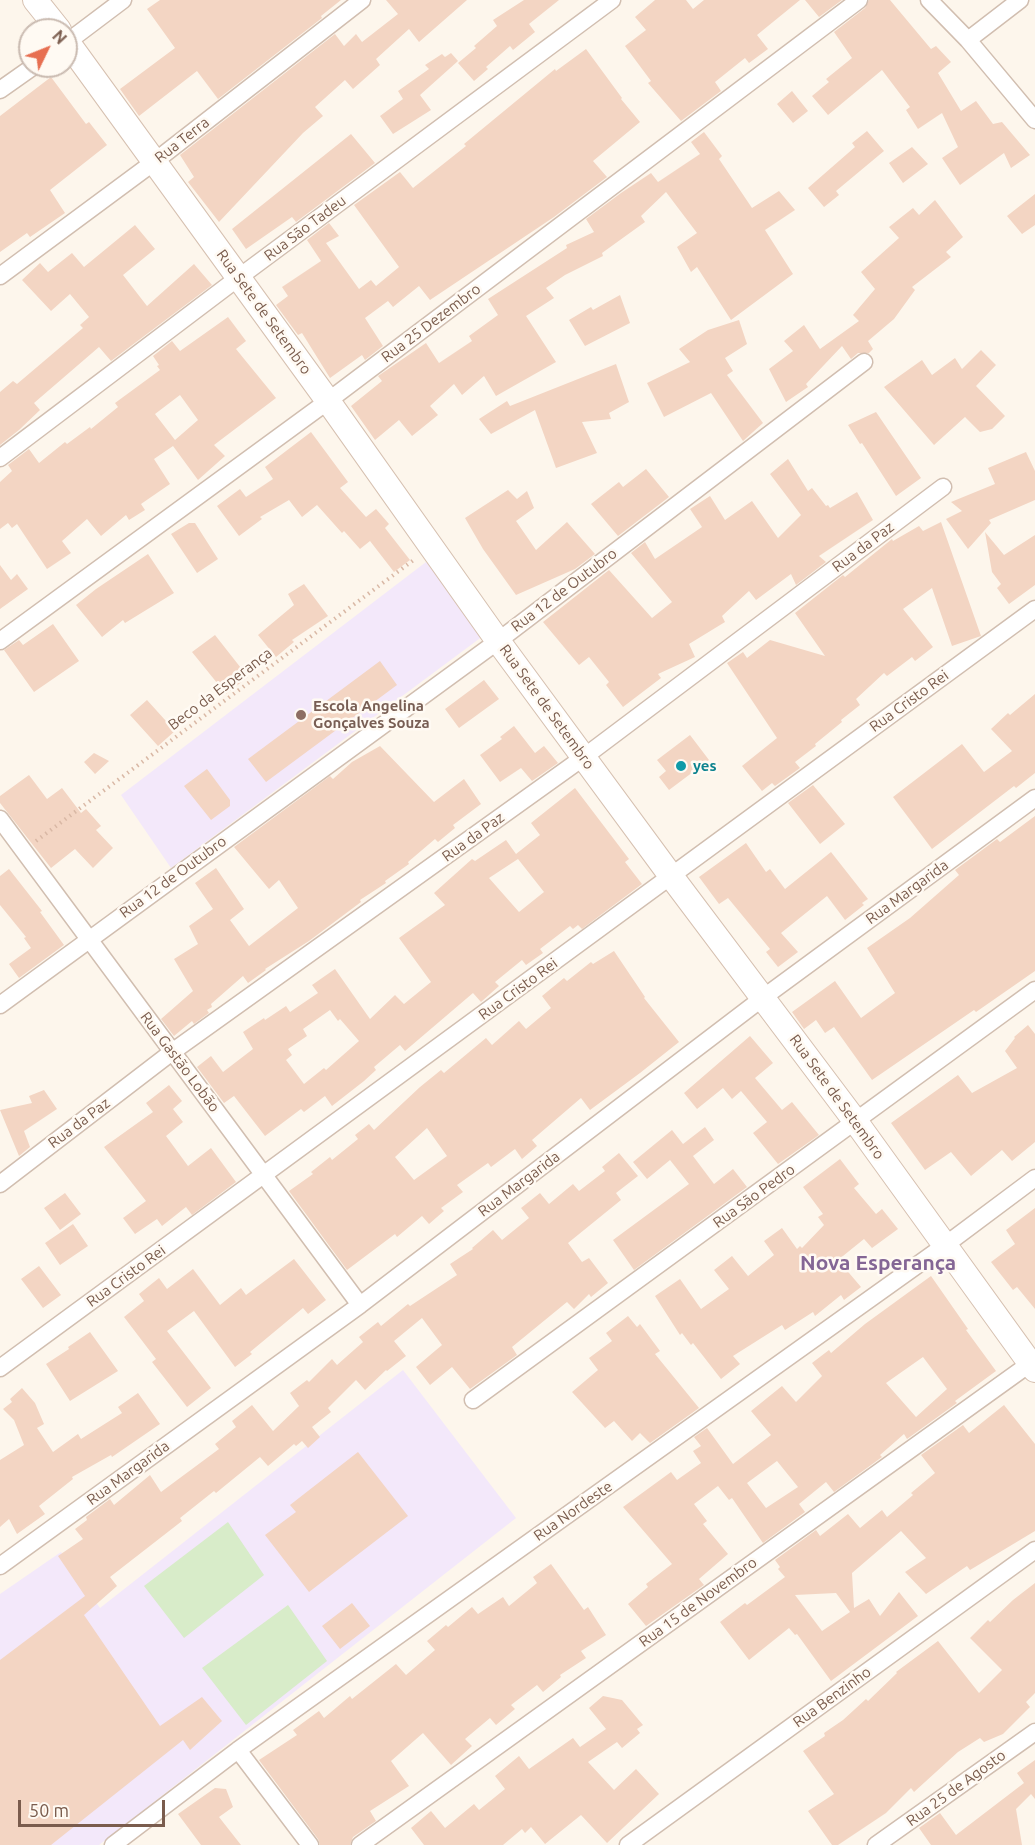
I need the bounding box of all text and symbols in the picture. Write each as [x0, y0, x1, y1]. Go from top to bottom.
north arrow [18, 18, 78, 78]
text: N [49, 27, 70, 48]
street label: Rua Terra [151, 113, 213, 167]
street label: Rua São Tadeu [260, 191, 350, 265]
street label: Rua Sete de Setembro [213, 246, 315, 378]
street label: Rua 25 Dezembro [378, 280, 484, 366]
street label: Rua da Paz [829, 518, 897, 576]
street label: Rua 12 de Outubro [508, 544, 620, 636]
street label: Rua Sete de Setembro [496, 641, 598, 773]
street label: Beco da Esperança [164, 644, 276, 734]
street label: Rua Cristo Rei [866, 666, 952, 736]
place label: Escola Angelina Gonçalves Souza [313, 697, 430, 732]
marker: Escola Angelina Gonçalves Souza [294, 708, 308, 722]
place label: yes [693, 757, 717, 775]
marker: yes [674, 759, 688, 773]
street label: Rua da Paz [438, 808, 508, 866]
street label: Rua 12 de Outubro [116, 832, 230, 922]
street label: Rua Margarida [862, 856, 952, 928]
street label: Rua Cristo Rei [475, 954, 561, 1024]
street label: Rua Gastão Lobão [137, 1008, 223, 1116]
street label: Rua Sete de Setembro [786, 1031, 888, 1163]
street label: Rua da Paz [45, 1094, 113, 1152]
street label: Rua Margarida [475, 1147, 563, 1221]
street label: Rua São Pedro [709, 1160, 799, 1232]
street label: Rua Cristo Rei [83, 1241, 169, 1311]
district label: Nova Esperança [800, 1250, 956, 1276]
street label: Rua Margarida [83, 1437, 173, 1509]
street label: Rua Nordeste [530, 1477, 616, 1545]
street label: Rua 15 de Novembro [636, 1553, 760, 1651]
street label: Rua Benzinho [790, 1663, 874, 1731]
street label: Rua 25 de Agosto [903, 1746, 1009, 1830]
scale bar [21, 1788, 168, 1826]
text: 50 m [29, 1800, 69, 1820]

